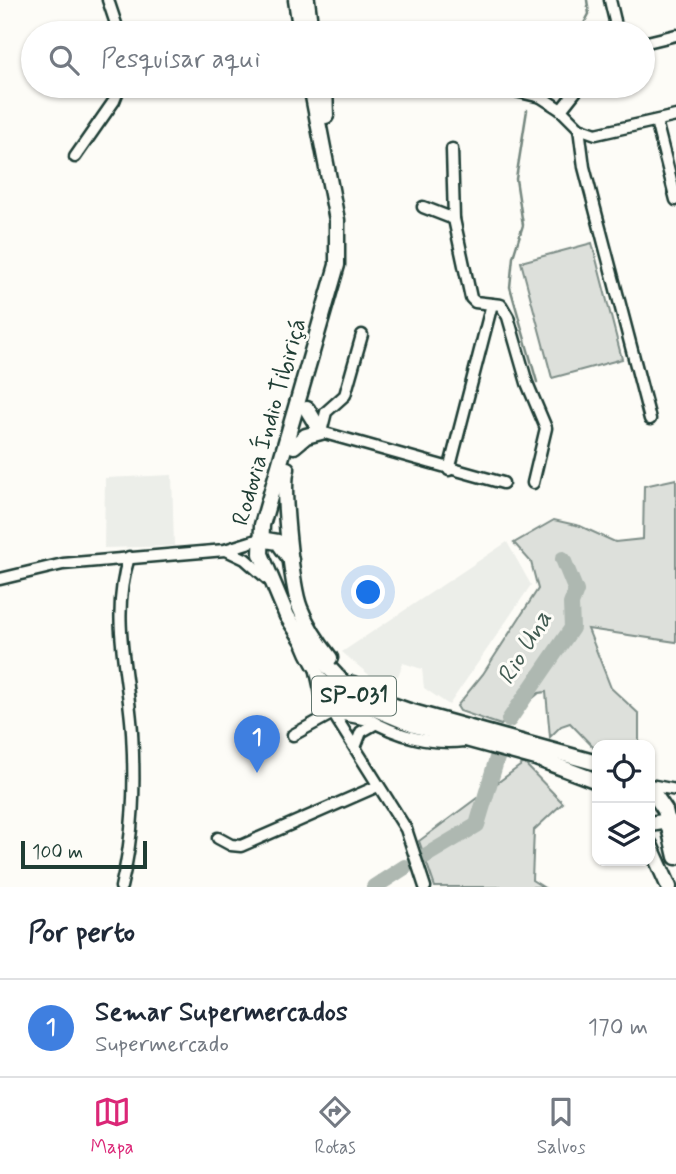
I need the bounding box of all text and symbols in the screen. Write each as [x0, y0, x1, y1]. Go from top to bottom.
search box [21, 21, 655, 98]
icon: search [45, 41, 83, 79]
text: Pesquisar aqui [101, 43, 260, 77]
street label: Rodovia Índio Tibiriçá [225, 315, 314, 529]
your location [351, 575, 385, 609]
water label: Rio Una [490, 605, 560, 691]
road number: SP-031 [312, 676, 396, 716]
pin: 1 [234, 715, 280, 773]
map controls [592, 740, 655, 866]
button: locate [592, 740, 655, 803]
button: layers [592, 803, 655, 866]
scale bar [21, 838, 147, 870]
text: 100 m [32, 840, 83, 865]
text: Por perto [28, 913, 135, 952]
text: Semar Supermercados [95, 996, 348, 1030]
text: 1 [46, 1013, 56, 1043]
text: 170 m [588, 1013, 648, 1043]
text: Supermercado [95, 1030, 229, 1060]
tab: Mapa [90, 1093, 134, 1160]
tab: Rotas [314, 1093, 356, 1160]
tab: Salvos [537, 1093, 586, 1160]

